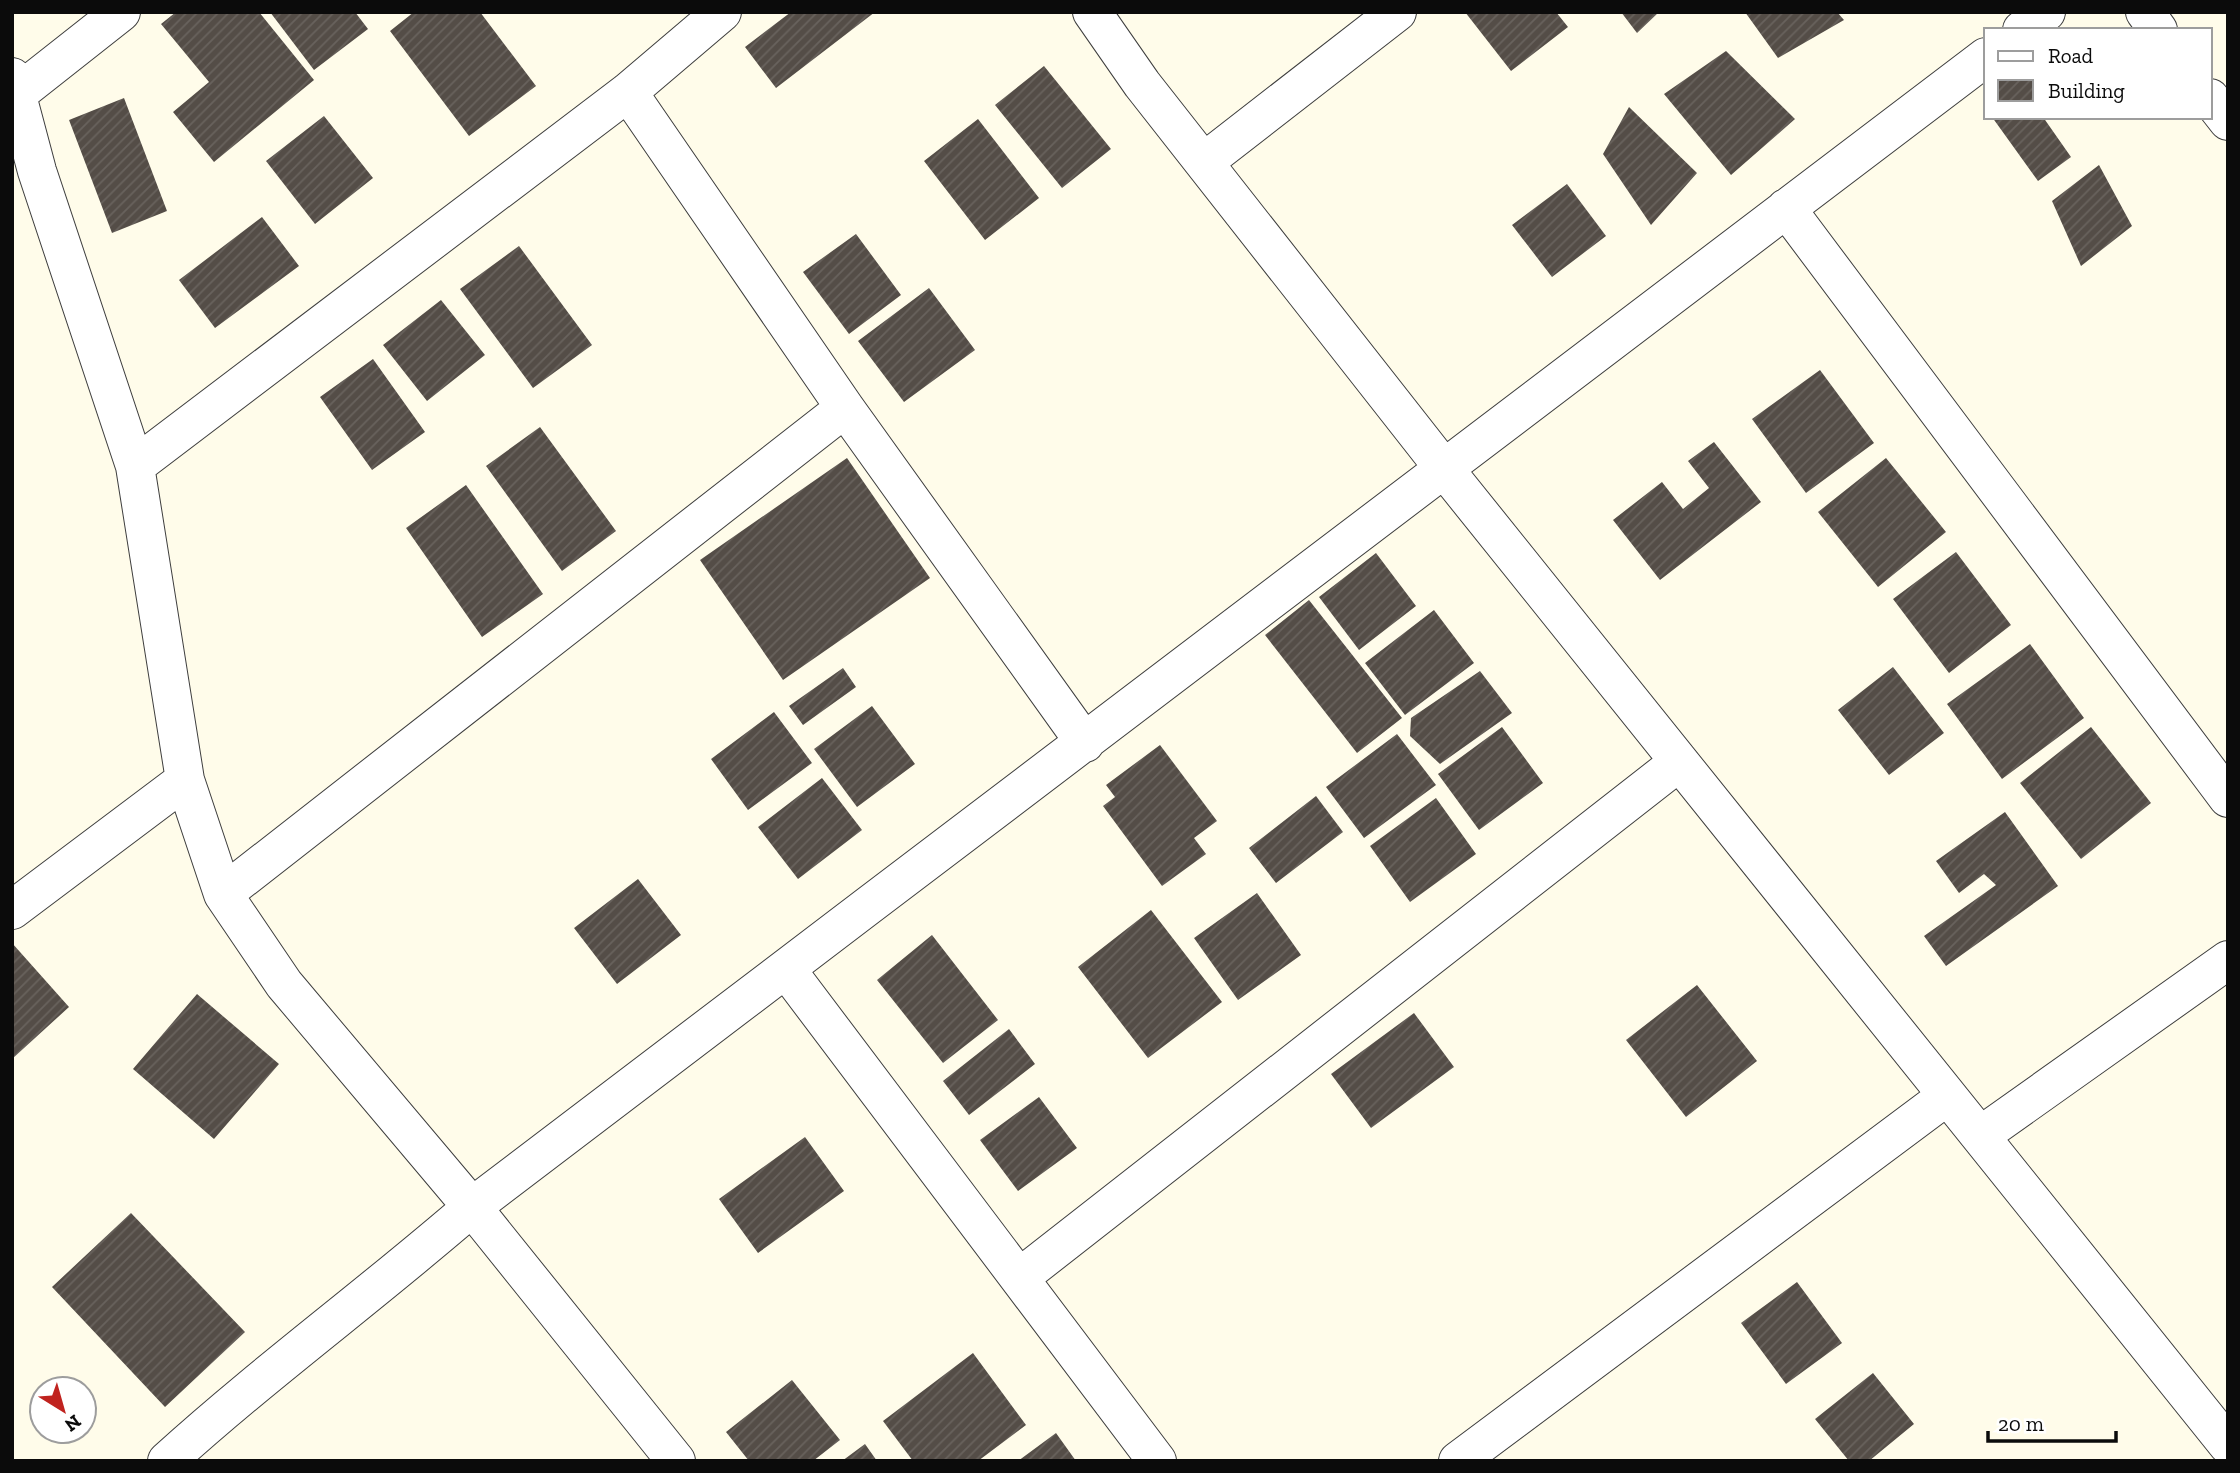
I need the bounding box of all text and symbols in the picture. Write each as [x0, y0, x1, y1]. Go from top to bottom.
legend [1984, 28, 2212, 119]
text: Road [2048, 43, 2094, 68]
text: Building [2048, 78, 2125, 103]
north arrow [28, 1375, 98, 1445]
scale bar [1988, 1400, 2116, 1444]
text: N [60, 1410, 86, 1437]
text: 20 m [1998, 1411, 2044, 1436]

